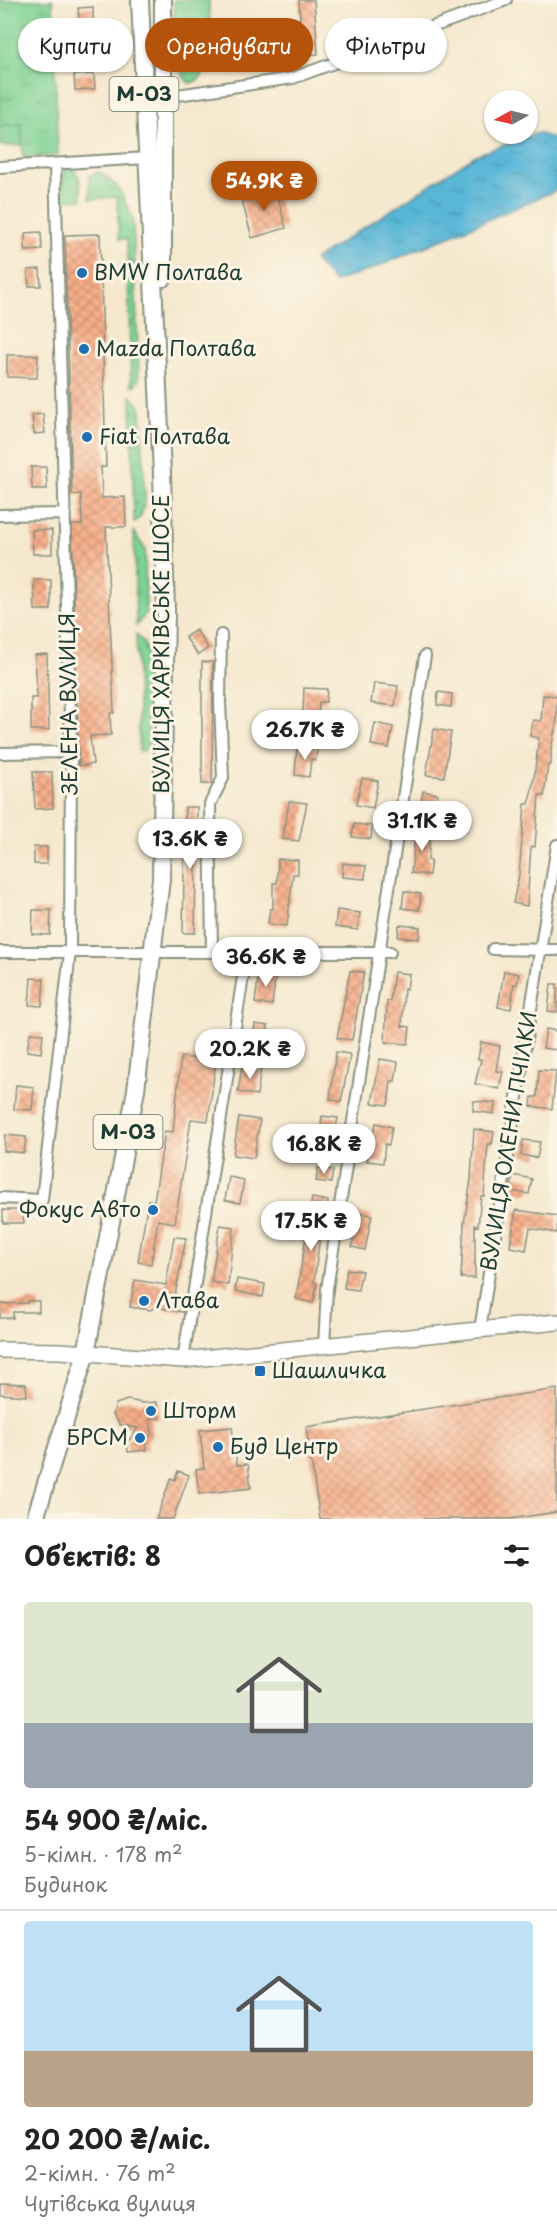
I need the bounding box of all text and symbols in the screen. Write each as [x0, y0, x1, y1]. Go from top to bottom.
chip: Купити [18, 18, 133, 72]
chip: Орендувати [145, 18, 313, 72]
chip: Фільтри [325, 18, 447, 72]
road number: М-03 [110, 77, 178, 111]
north arrow [484, 90, 538, 144]
map controls [484, 90, 538, 144]
pin: 54.9K ₴ [209, 161, 319, 212]
text: 54.9K ₴ [225, 165, 303, 195]
place label: BMW Полтава [94, 255, 243, 287]
marker: BMW Полтава [75, 266, 89, 280]
place label: Mazda Полтава [96, 331, 257, 363]
marker: Mazda Полтава [77, 342, 91, 356]
place label: Fiat Полтава [99, 419, 231, 451]
marker: Fiat Полтава [80, 430, 94, 444]
street label: ВУЛИЦЯ ХАРКІВСЬКЕ ШОСЕ [144, 494, 176, 794]
street label: ЗЕЛЕНА ВУЛИЦЯ [49, 613, 85, 796]
pin: 26.7K ₴ [250, 710, 360, 761]
text: 26.7K ₴ [265, 714, 345, 744]
pin: 31.1K ₴ [367, 801, 477, 852]
text: 31.1K ₴ [387, 805, 457, 835]
pin: 13.6K ₴ [135, 819, 245, 870]
text: 13.6K ₴ [152, 823, 228, 853]
pin: 36.6K ₴ [211, 937, 321, 988]
text: 36.6K ₴ [226, 941, 306, 971]
street label: ВУЛИЦЯ ОЛЕНИ ПЧІЛКИ [471, 1009, 543, 1273]
pin: 20.2K ₴ [195, 1029, 305, 1080]
text: 20.2K ₴ [209, 1033, 291, 1063]
road number: М-03 [94, 1115, 162, 1149]
pin: 16.8K ₴ [269, 1124, 379, 1175]
text: 16.8K ₴ [286, 1128, 362, 1158]
place label: Фокус Авто [19, 1192, 141, 1224]
pin: 17.5K ₴ [256, 1201, 366, 1252]
marker: Фокус Авто [146, 1203, 160, 1217]
text: 17.5K ₴ [275, 1205, 347, 1235]
place label: Лтава [156, 1283, 220, 1315]
marker: Лтава [137, 1294, 151, 1308]
place label: Шашличка [272, 1353, 387, 1385]
marker: Шашличка [253, 1364, 267, 1378]
place label: Шторм [163, 1393, 237, 1425]
marker: Шторм [144, 1404, 158, 1418]
place label: БРСМ [66, 1420, 128, 1452]
place label: Буд Центр [230, 1429, 338, 1461]
marker: БРСМ [133, 1431, 147, 1445]
marker: Буд Центр [211, 1440, 225, 1454]
text: Об’єктів: 8 [24, 1536, 161, 1575]
icon: filters [500, 1539, 533, 1572]
icon: home [225, 1641, 333, 1749]
text: 54 900 ₴/міс. [24, 1800, 208, 1839]
text: 5-кімн. · 178 m² [24, 1839, 183, 1869]
text: Будинок [24, 1869, 107, 1899]
icon: home [225, 1960, 333, 2068]
text: 20 200 ₴/міс. [24, 2119, 210, 2158]
text: 2-кімн. · 76 m² [24, 2158, 175, 2188]
text: Чутівська вулиця [24, 2188, 196, 2218]

